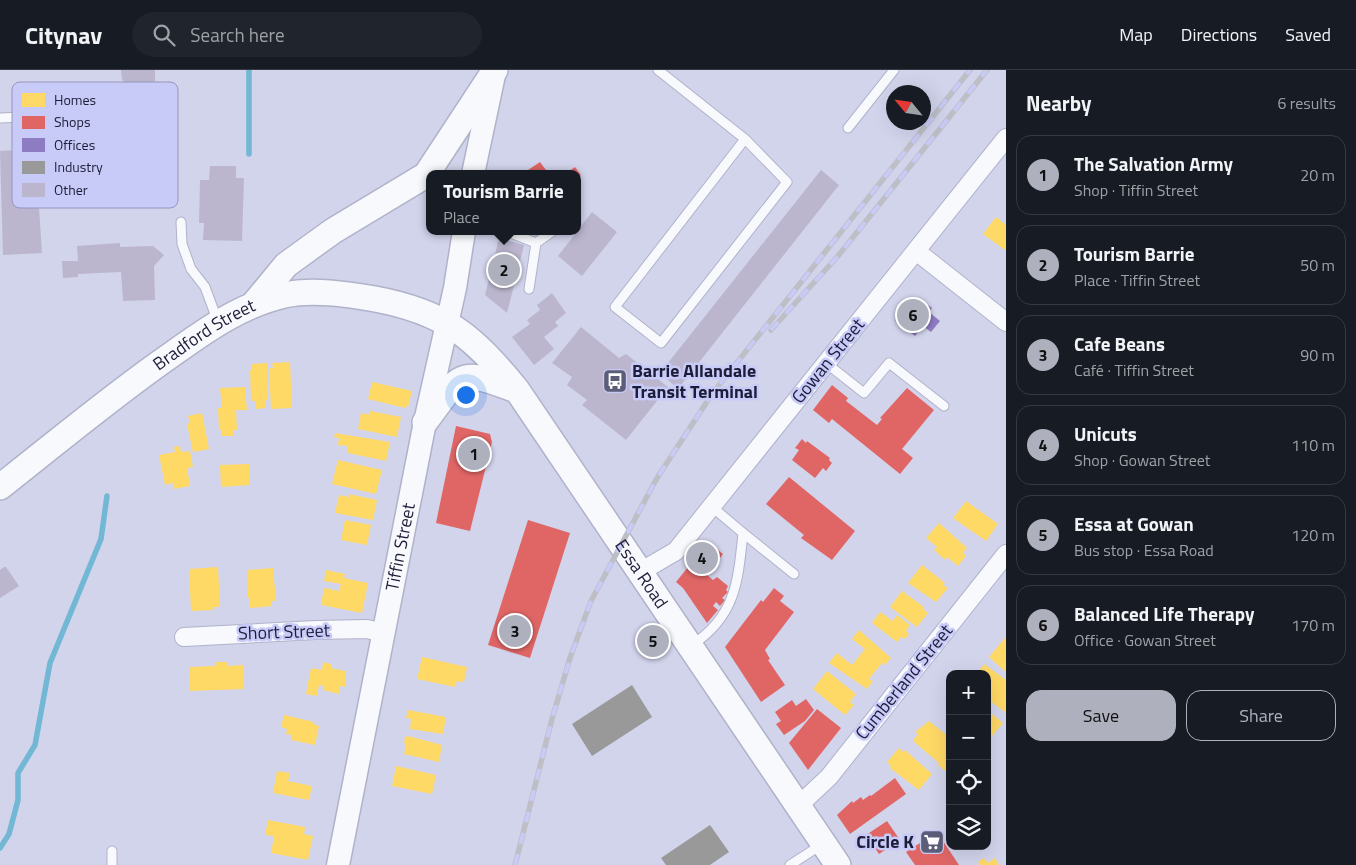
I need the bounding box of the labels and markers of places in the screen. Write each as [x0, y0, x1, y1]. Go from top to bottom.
pin: 2 [488, 251, 520, 289]
pin: 6 [897, 296, 929, 334]
place label: Barrie Allandale Transit Terminal [632, 357, 758, 405]
bus stop icon: Barrie Allandale Transit Terminal [602, 368, 628, 394]
pin: 1 [458, 435, 490, 473]
pin: 4 [686, 539, 718, 577]
pin: 3 [499, 612, 531, 650]
pin: 5 [637, 622, 669, 660]
place label: Circle K [856, 828, 914, 855]
supermarket icon: Circle K [919, 829, 945, 855]

